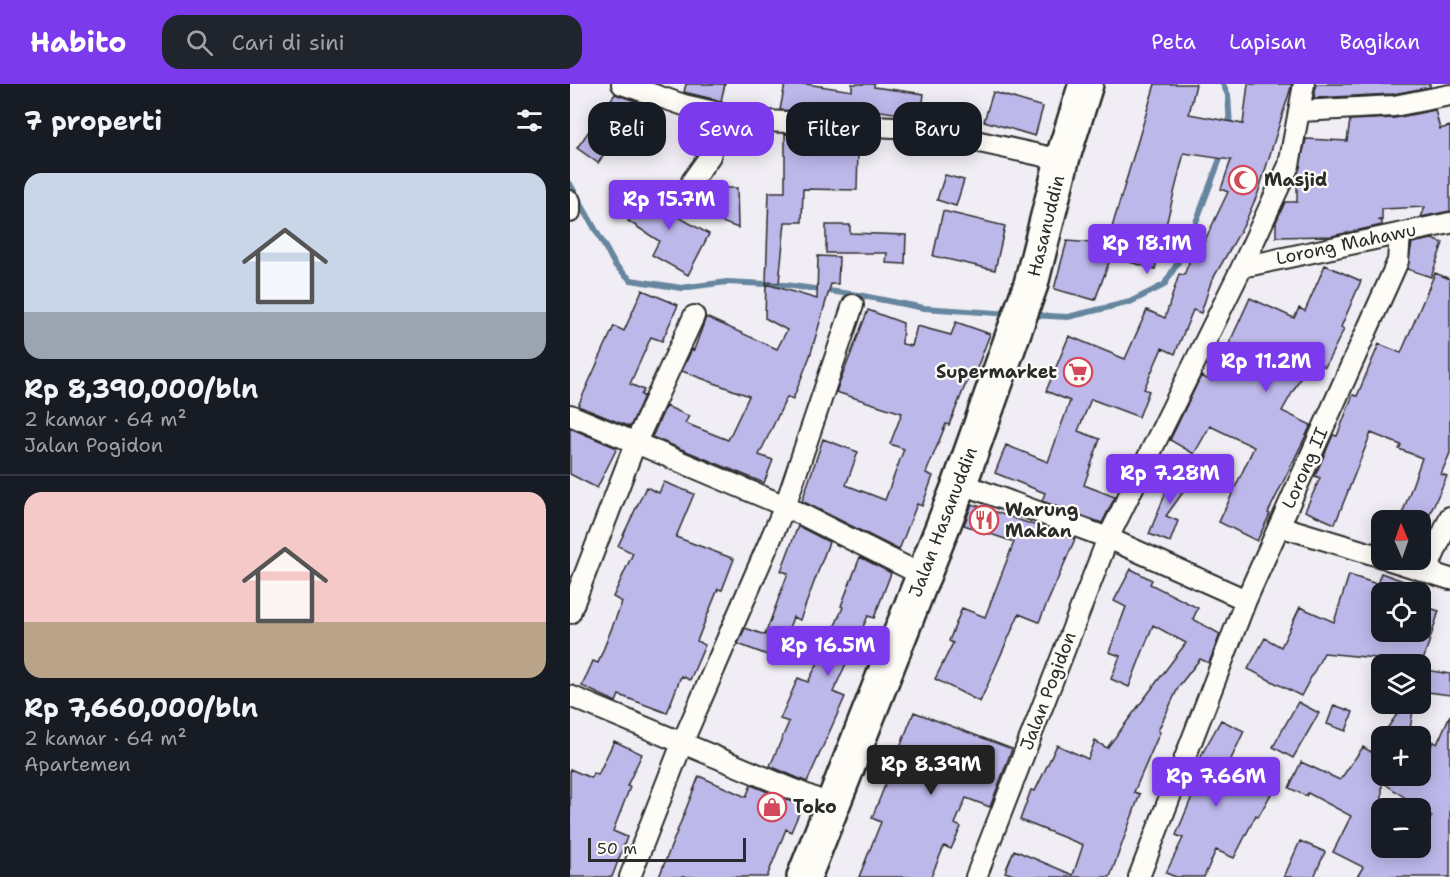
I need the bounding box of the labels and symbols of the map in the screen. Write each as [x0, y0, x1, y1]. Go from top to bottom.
mosque icon: Masjid [1227, 164, 1259, 196]
place label: Masjid [1264, 168, 1327, 192]
street label: Hasanuddin [1022, 173, 1070, 279]
pin: Rp 15.7M [607, 180, 731, 231]
street label: Lorong Mahawu [1274, 217, 1418, 271]
pin: Rp 18.1M [1085, 224, 1209, 275]
pin: Rp 11.2M [1204, 342, 1328, 393]
supermarket icon: Supermarket [1062, 356, 1094, 388]
place label: Supermarket [936, 360, 1057, 384]
street label: Lorong II [1276, 423, 1334, 512]
street label: Jalan Hasanuddin [903, 443, 983, 601]
pin: Rp 7.28M [1108, 454, 1232, 505]
place label: Warung Makan [1005, 498, 1079, 543]
restaurant icon: Warung Makan [968, 504, 1000, 536]
north arrow [1371, 510, 1431, 570]
pin: Rp 16.5M [766, 626, 890, 677]
street label: Jalan Pogidon [1014, 628, 1082, 754]
pin: Rp 8.39M [869, 745, 993, 796]
pin: Rp 7.66M [1154, 757, 1278, 808]
shop icon: Toko [756, 791, 788, 823]
place label: Toko [793, 795, 837, 819]
scale bar [588, 835, 746, 862]

